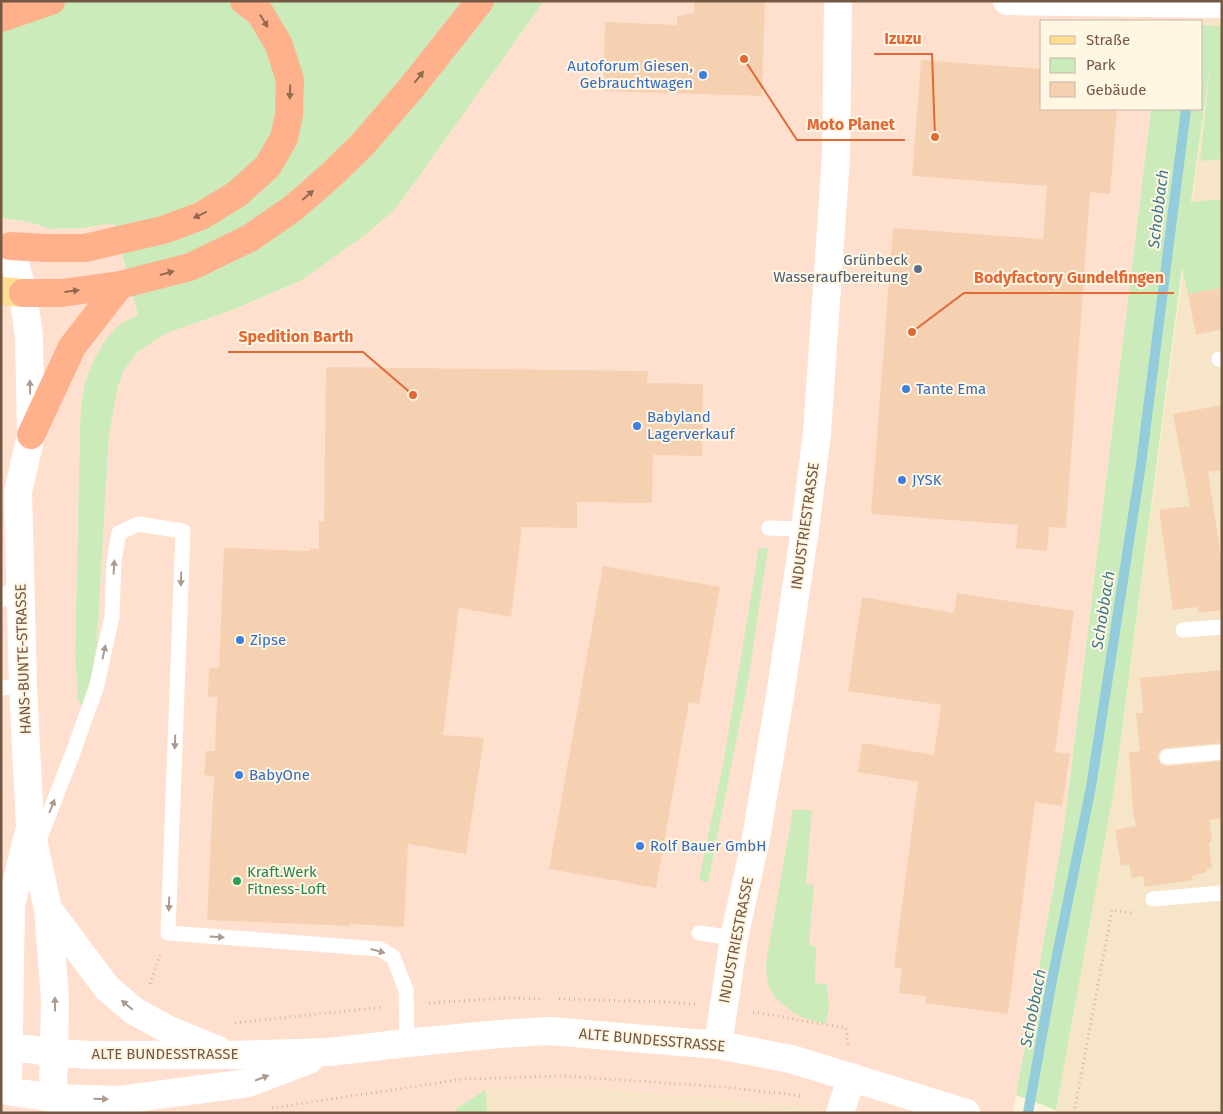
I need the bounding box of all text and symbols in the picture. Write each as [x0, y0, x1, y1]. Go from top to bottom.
one-way arrow [260, 14, 269, 27]
legend [1040, 20, 1203, 110]
callout: Izuzu [874, 23, 932, 54]
text: Izuzu [884, 29, 922, 48]
text: Straße [1086, 31, 1130, 49]
text: Park [1086, 56, 1116, 74]
place label: Autoforum Giesen, Gebrauchtwagen [567, 57, 693, 92]
marker: Autoforum Giesen, Gebrauchtwagen [697, 69, 709, 81]
one-way arrow [414, 71, 425, 84]
text: Gebäude [1086, 81, 1146, 99]
one-way arrow [285, 85, 293, 101]
callout: Moto Planet [797, 109, 905, 140]
text: Moto Planet [807, 115, 896, 134]
water label: Schobbach [1144, 169, 1172, 250]
one-way arrow [302, 190, 314, 201]
one-way arrow [193, 211, 208, 219]
place label: Grünbeck Wasseraufbereitung [773, 251, 908, 286]
callout: Bodyfactory Gundelfingen [964, 262, 1174, 293]
marker: Grünbeck Wasseraufbereitung [912, 263, 924, 275]
text: Bodyfactory Gundelfingen [974, 268, 1164, 287]
one-way arrow [160, 269, 175, 277]
one-way arrow [64, 287, 80, 295]
callout: Spedition Barth [228, 321, 363, 352]
text: Spedition Barth [238, 327, 354, 346]
one-way arrow [26, 378, 34, 394]
place label: Tante Ema [916, 380, 986, 398]
marker: Tante Ema [900, 383, 912, 395]
place label: Babyland Lagerverkauf [647, 408, 735, 443]
marker: Babyland Lagerverkauf [631, 420, 643, 432]
street label: INDUSTRIESTRASSE [787, 461, 823, 591]
place label: JYSK [912, 471, 942, 489]
marker: JYSK [896, 474, 908, 486]
one-way arrow [110, 559, 118, 575]
water label: Schobbach [1087, 569, 1119, 652]
one-way arrow [177, 572, 185, 588]
street label: HANS-BUNTE-STRASSE [11, 583, 35, 735]
place label: Zipse [250, 631, 286, 649]
marker: Zipse [234, 634, 246, 646]
one-way arrow [100, 644, 108, 659]
one-way arrow [171, 734, 179, 750]
place label: BabyOne [249, 766, 310, 784]
marker: BabyOne [233, 769, 245, 781]
one-way arrow [49, 799, 57, 813]
place label: Rolf Bauer GmbH [650, 837, 766, 855]
marker: Rolf Bauer GmbH [634, 840, 646, 852]
place label: Kraft.Werk Fitness-Loft [247, 863, 327, 898]
marker: Kraft.Werk Fitness-Loft [231, 875, 243, 887]
street label: INDUSTRIESTRASSE [715, 875, 757, 1005]
one-way arrow [165, 896, 173, 912]
one-way arrow [209, 933, 225, 941]
one-way arrow [371, 947, 386, 955]
water label: Schobbach [1016, 967, 1050, 1050]
one-way arrow [51, 996, 59, 1012]
one-way arrow [121, 1000, 134, 1011]
street label: ALTE BUNDESSTRASSE [578, 1025, 726, 1055]
street label: ALTE BUNDESSTRASSE [92, 1045, 238, 1063]
one-way arrow [255, 1074, 270, 1082]
one-way arrow [94, 1096, 110, 1104]

